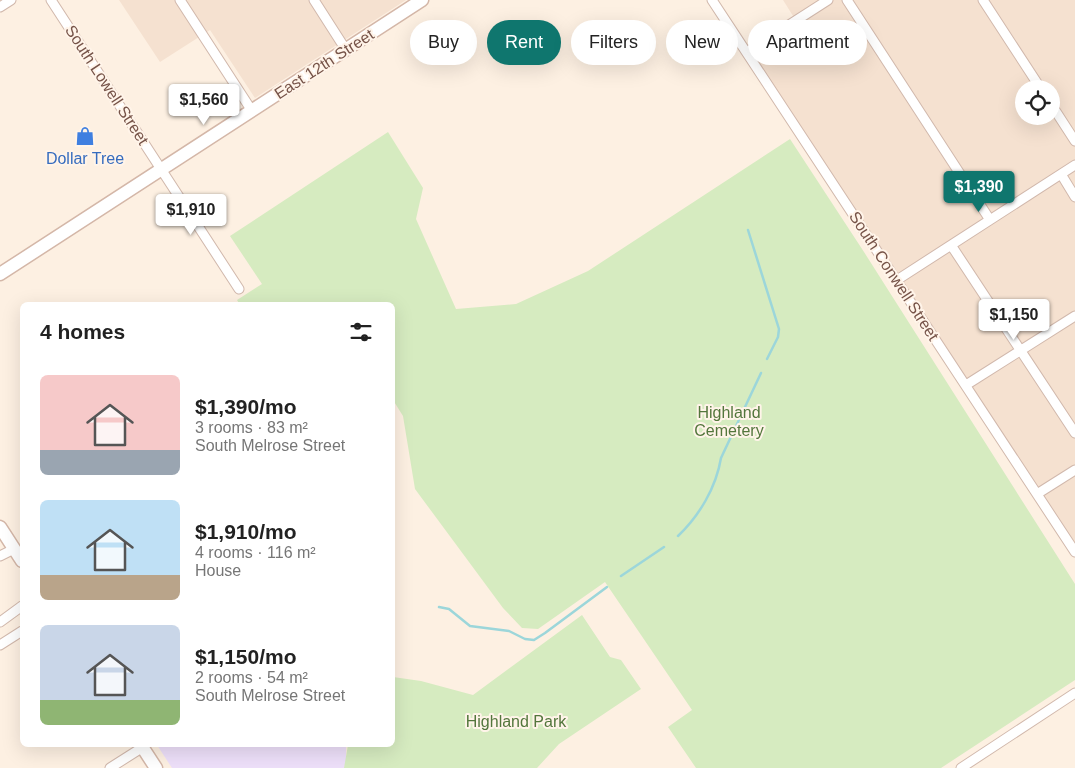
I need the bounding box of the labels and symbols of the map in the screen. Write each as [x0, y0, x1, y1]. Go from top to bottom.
street label: South Lowell Street [62, 22, 152, 148]
street label: East 12th Street [271, 25, 377, 102]
pin: $1,560 [163, 84, 245, 126]
shop icon: Dollar Tree [74, 125, 96, 147]
place label: Dollar Tree [46, 150, 124, 167]
pin: $1,390 [938, 170, 1020, 213]
pin: $1,910 [150, 194, 232, 236]
street label: South Conwell Street [846, 208, 942, 344]
pin: $1,150 [973, 298, 1055, 341]
park label: Highland Cemetery [694, 404, 764, 439]
park label: Highland Park [466, 713, 567, 730]

